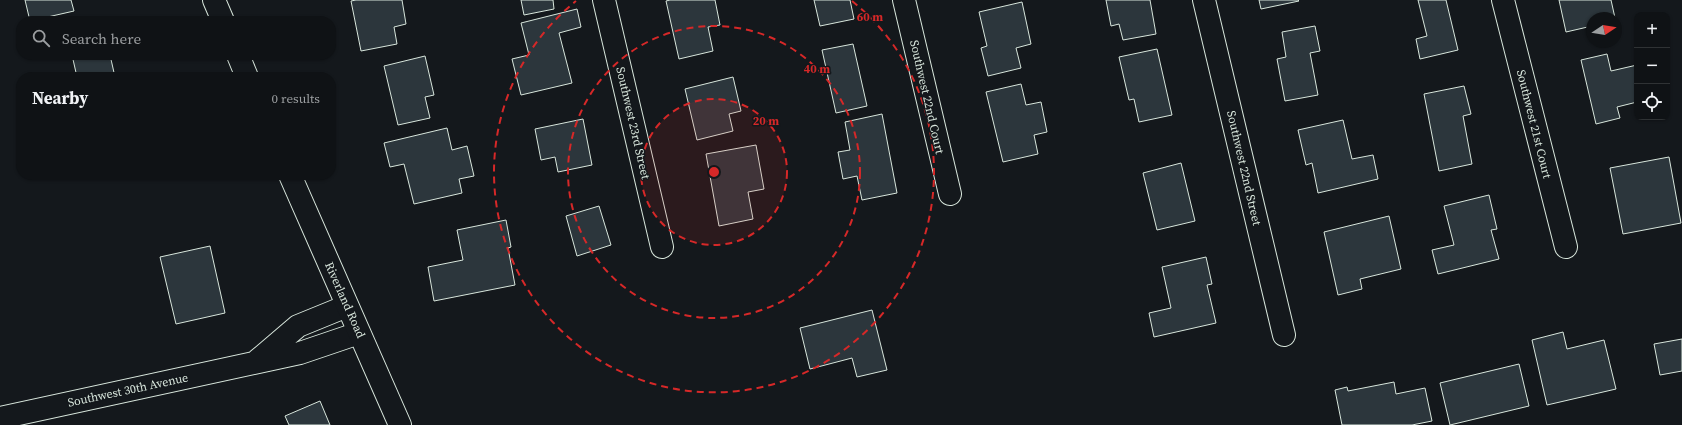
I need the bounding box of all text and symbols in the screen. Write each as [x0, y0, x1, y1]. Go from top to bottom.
text: 60 m [857, 9, 883, 25]
north arrow [1586, 12, 1622, 48]
map controls [1634, 12, 1670, 120]
button: + [1634, 12, 1670, 48]
search box [16, 16, 336, 60]
icon: search [30, 27, 52, 49]
text: Search here [62, 28, 141, 49]
street label: Southwest 22nd Court [906, 38, 948, 156]
button: − [1634, 48, 1670, 84]
text: 40 m [804, 61, 830, 77]
street label: Southwest 23rd Street [612, 65, 654, 181]
street label: Southwest 21st Court [1513, 68, 1555, 180]
button: locate [1634, 84, 1670, 120]
text: Nearby [32, 86, 88, 110]
text: 0 results [272, 90, 320, 107]
street label: Southwest 22nd Street [1223, 109, 1265, 227]
text: 20 m [753, 113, 779, 129]
centre of rings [707, 165, 721, 179]
street label: Riverland Road [321, 259, 369, 341]
street label: Southwest 30th Avenue [66, 369, 190, 411]

